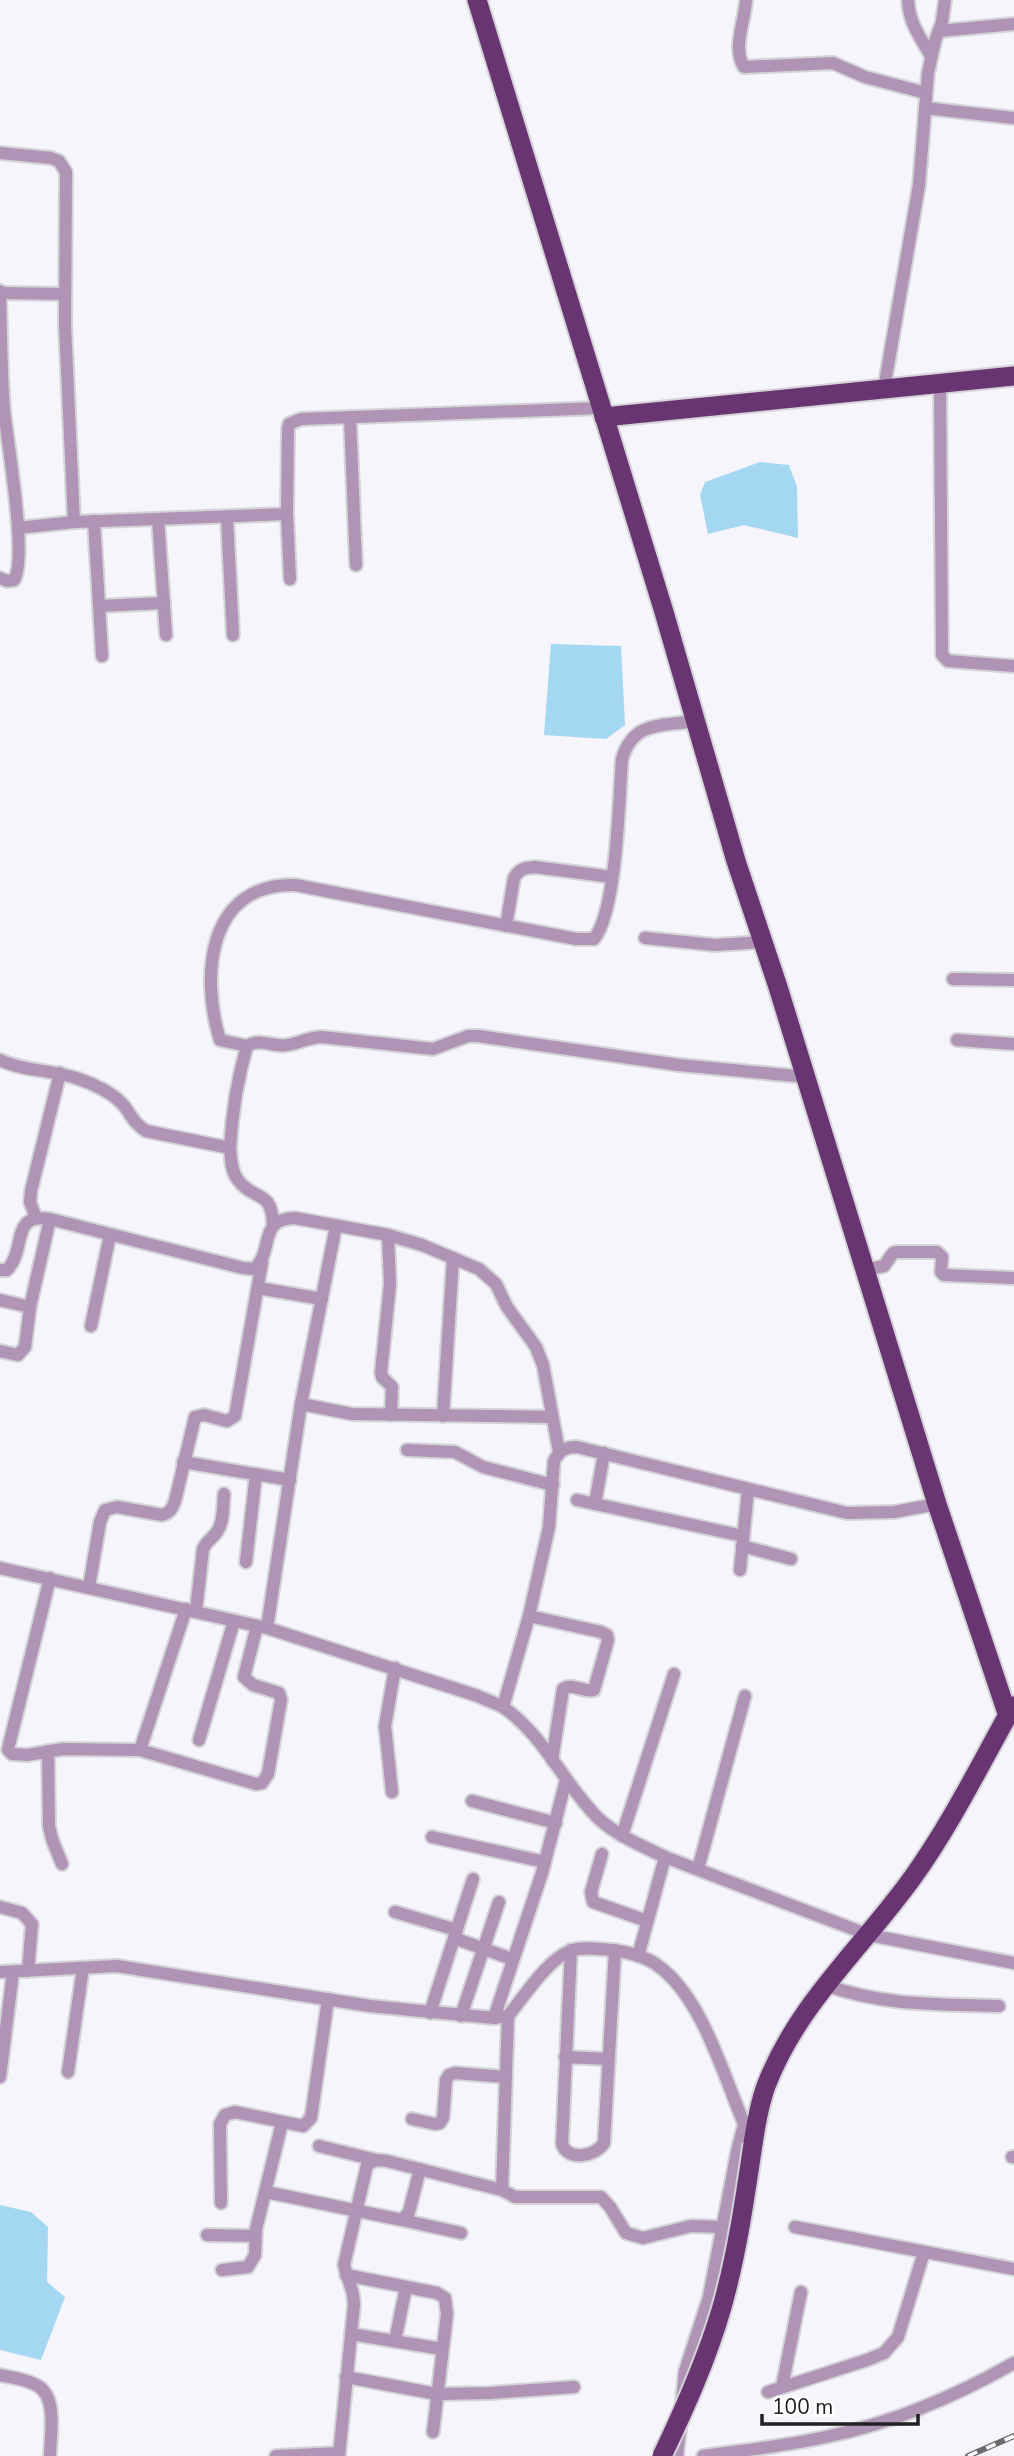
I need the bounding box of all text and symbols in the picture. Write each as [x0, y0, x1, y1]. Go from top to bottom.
scale bar [762, 2382, 918, 2426]
text: 100 m [772, 2393, 833, 2421]

